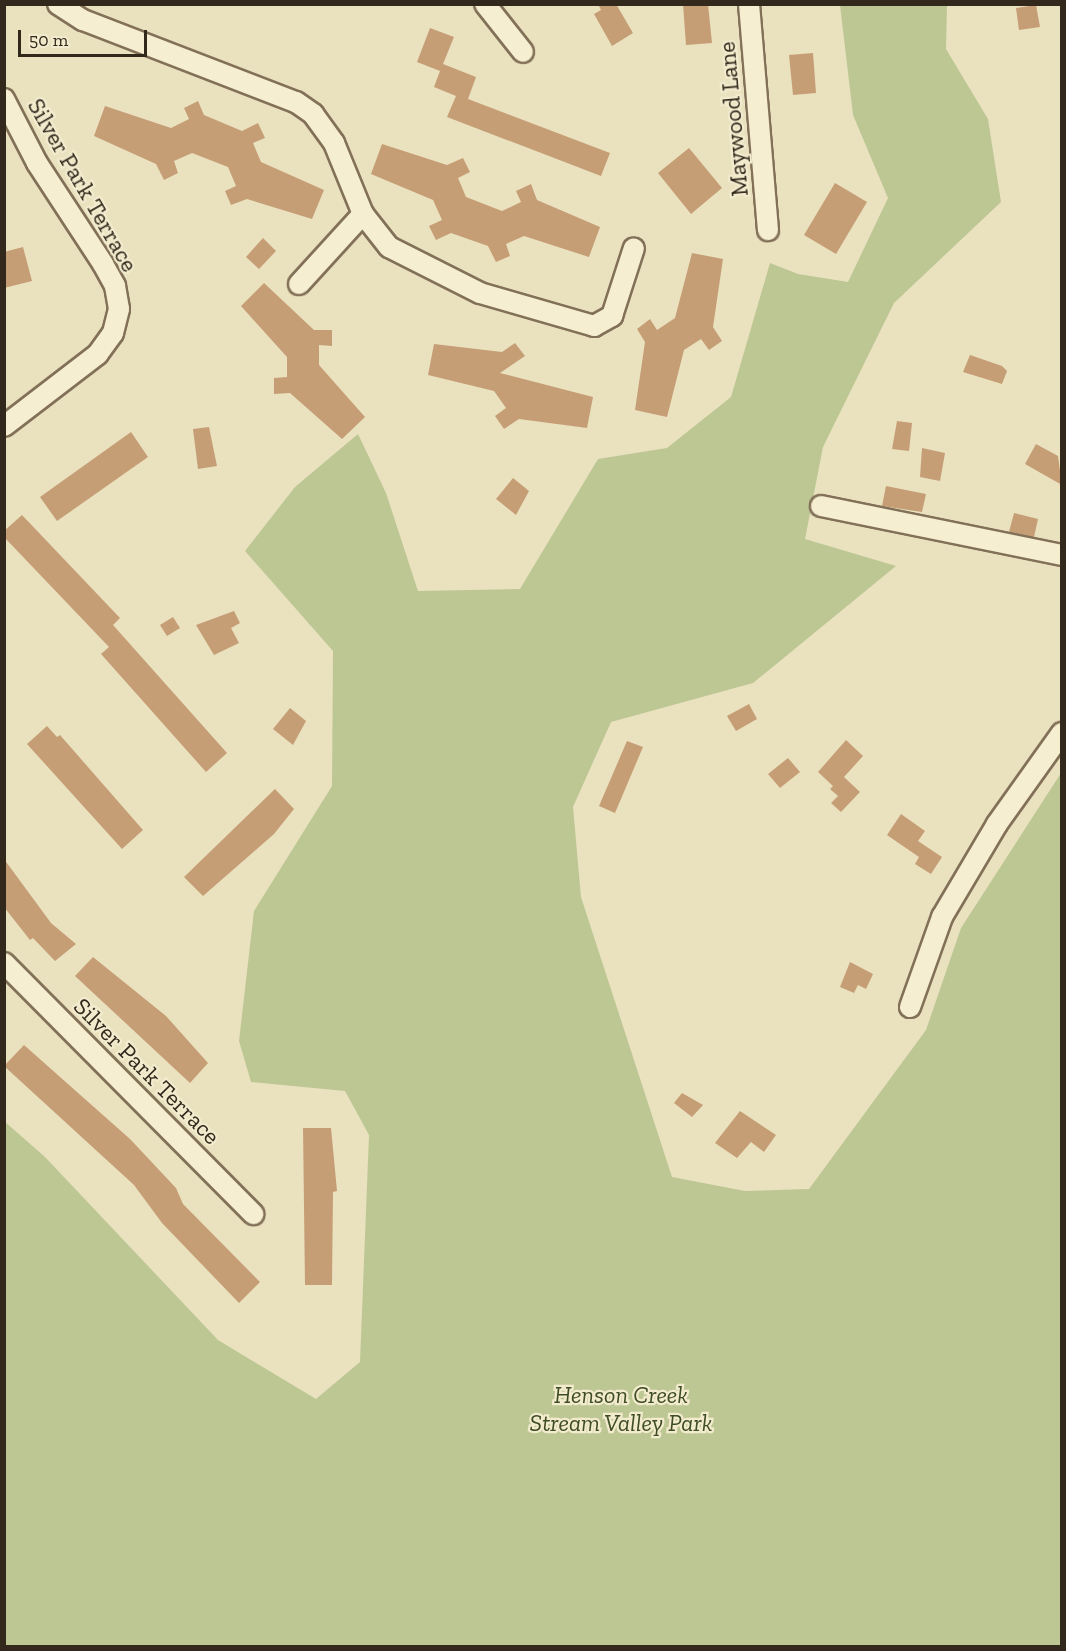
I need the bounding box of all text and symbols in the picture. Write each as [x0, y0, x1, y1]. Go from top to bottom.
scale bar [21, 18, 150, 56]
text: 50 m [29, 29, 68, 51]
street label: Maywood Lane [712, 40, 754, 198]
street label: Silver Park Terrace [22, 93, 144, 277]
street label: Silver Park Terrace [68, 992, 226, 1150]
park label: Henson Creek Stream Valley Park [529, 1381, 713, 1437]

